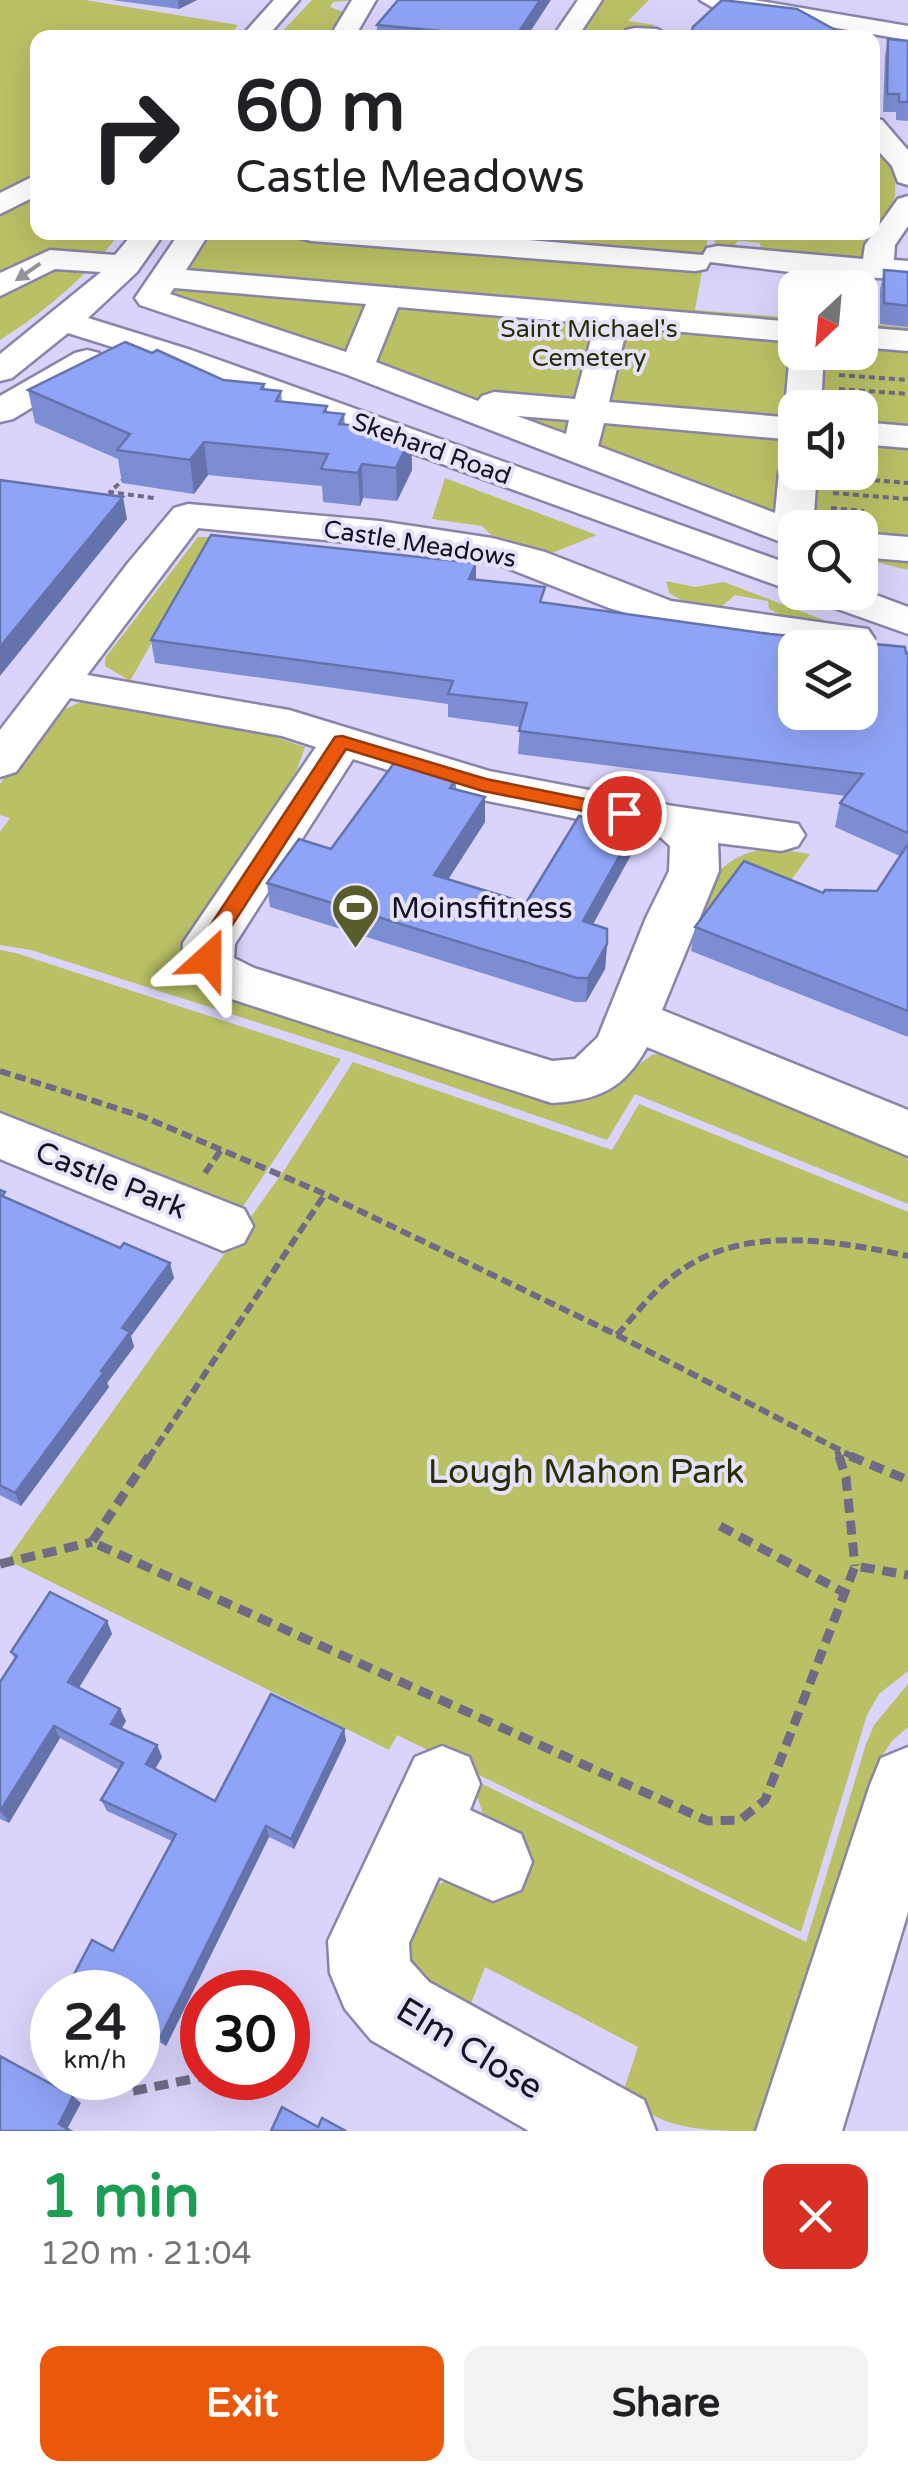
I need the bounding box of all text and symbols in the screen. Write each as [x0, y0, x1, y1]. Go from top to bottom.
text: 60 m [235, 66, 405, 150]
icon: right [70, 70, 200, 200]
text: Castle Meadows [235, 151, 585, 205]
one-way arrow [15, 262, 41, 281]
north arrow [778, 270, 878, 370]
map controls [778, 270, 878, 730]
park label: Saint Michael's Cemetery [500, 314, 678, 373]
button: sound [778, 390, 878, 490]
street label: Skehard Road [348, 406, 515, 491]
button: search [778, 510, 878, 610]
street label: Castle Meadows [322, 514, 518, 574]
button: layers [778, 630, 878, 730]
pin [582, 771, 667, 856]
icon: arrive [597, 786, 652, 841]
sports icon: Moinsfitness [330, 882, 382, 950]
place label: Moinsfitness [391, 890, 573, 927]
position arrow [156, 907, 260, 1011]
street label: Castle Park [30, 1133, 192, 1228]
park label: Lough Mahon Park [428, 1451, 744, 1493]
speed limit sign: 30 [180, 1970, 310, 2100]
street label: Elm Close [389, 1989, 550, 2109]
text: 24 [64, 1993, 126, 2053]
text: km/h [64, 2045, 126, 2075]
text: 1 min [40, 2161, 200, 2233]
button: close [763, 2164, 868, 2269]
text: 120 m · 21:04 [40, 2235, 252, 2273]
button: Exit [40, 2346, 444, 2461]
button: Share [464, 2346, 868, 2461]

